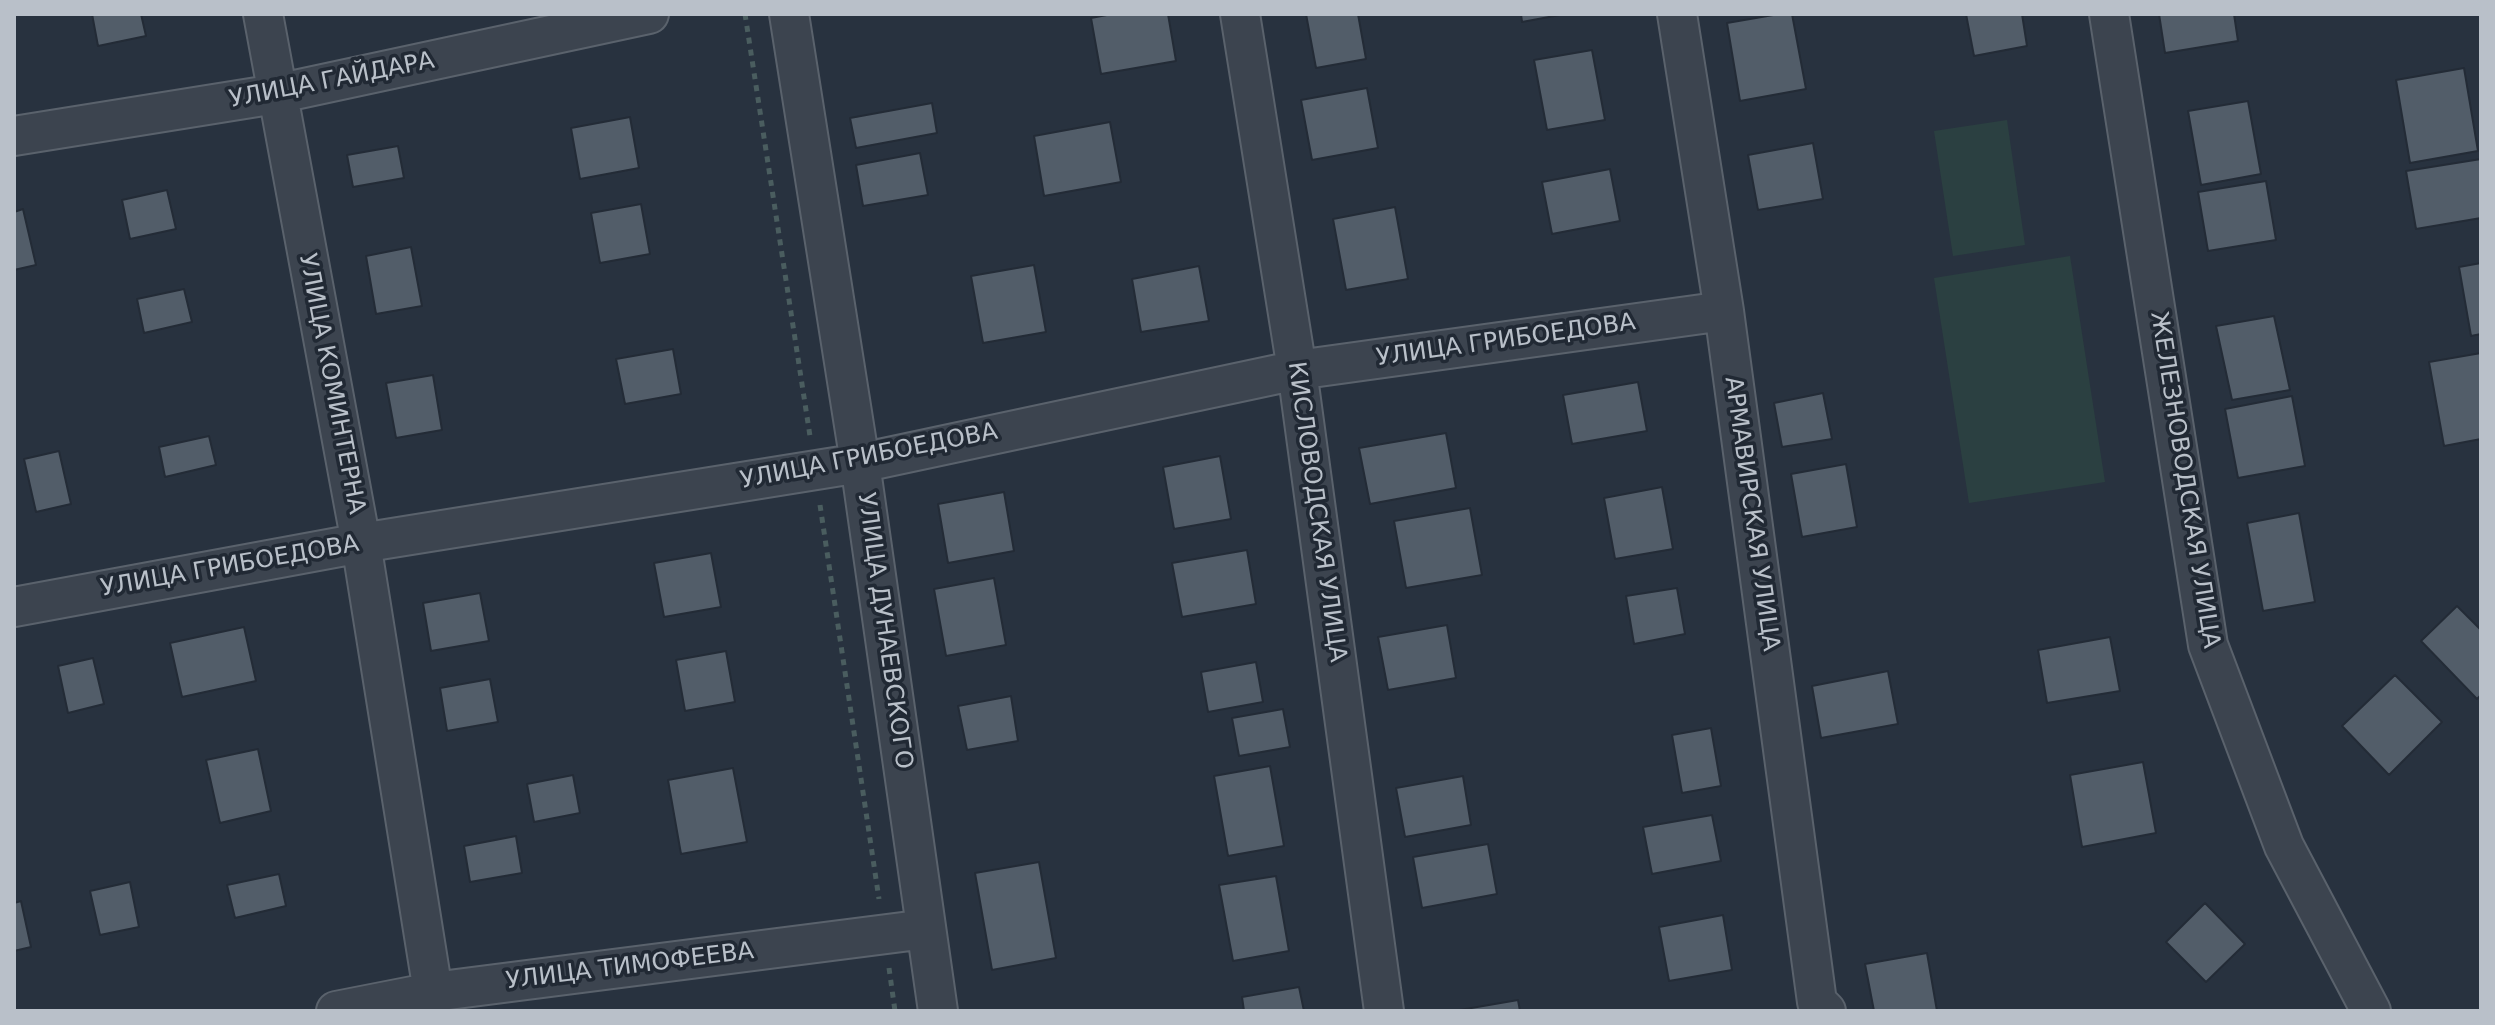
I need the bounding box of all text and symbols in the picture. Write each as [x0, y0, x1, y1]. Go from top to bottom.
street label: УЛИЦА ГАЙДАРА [227, 47, 437, 115]
street label: УЛИЦА КОМИНТЕРНА [292, 251, 370, 517]
street label: УЛИЦА ГРИБОЕДОВА [1375, 309, 1637, 373]
street label: ЖЕЛЕЗНОВОДСКАЯ УЛИЦА [2143, 309, 2225, 651]
street label: КИСЛОВОДСКАЯ УЛИЦА [1281, 360, 1351, 664]
street label: АРМАВИРСКАЯ УЛИЦА [1717, 375, 1785, 653]
street label: УЛИЦА ГРИБОЕДОВА [738, 418, 1000, 496]
street label: УЛИЦА ДУНАЕВСКОГО [850, 491, 918, 771]
street label: УЛИЦА ГРИБОЕДОВА [99, 530, 361, 604]
street label: УЛИЦА ТИМОФЕЕВА [504, 938, 756, 996]

